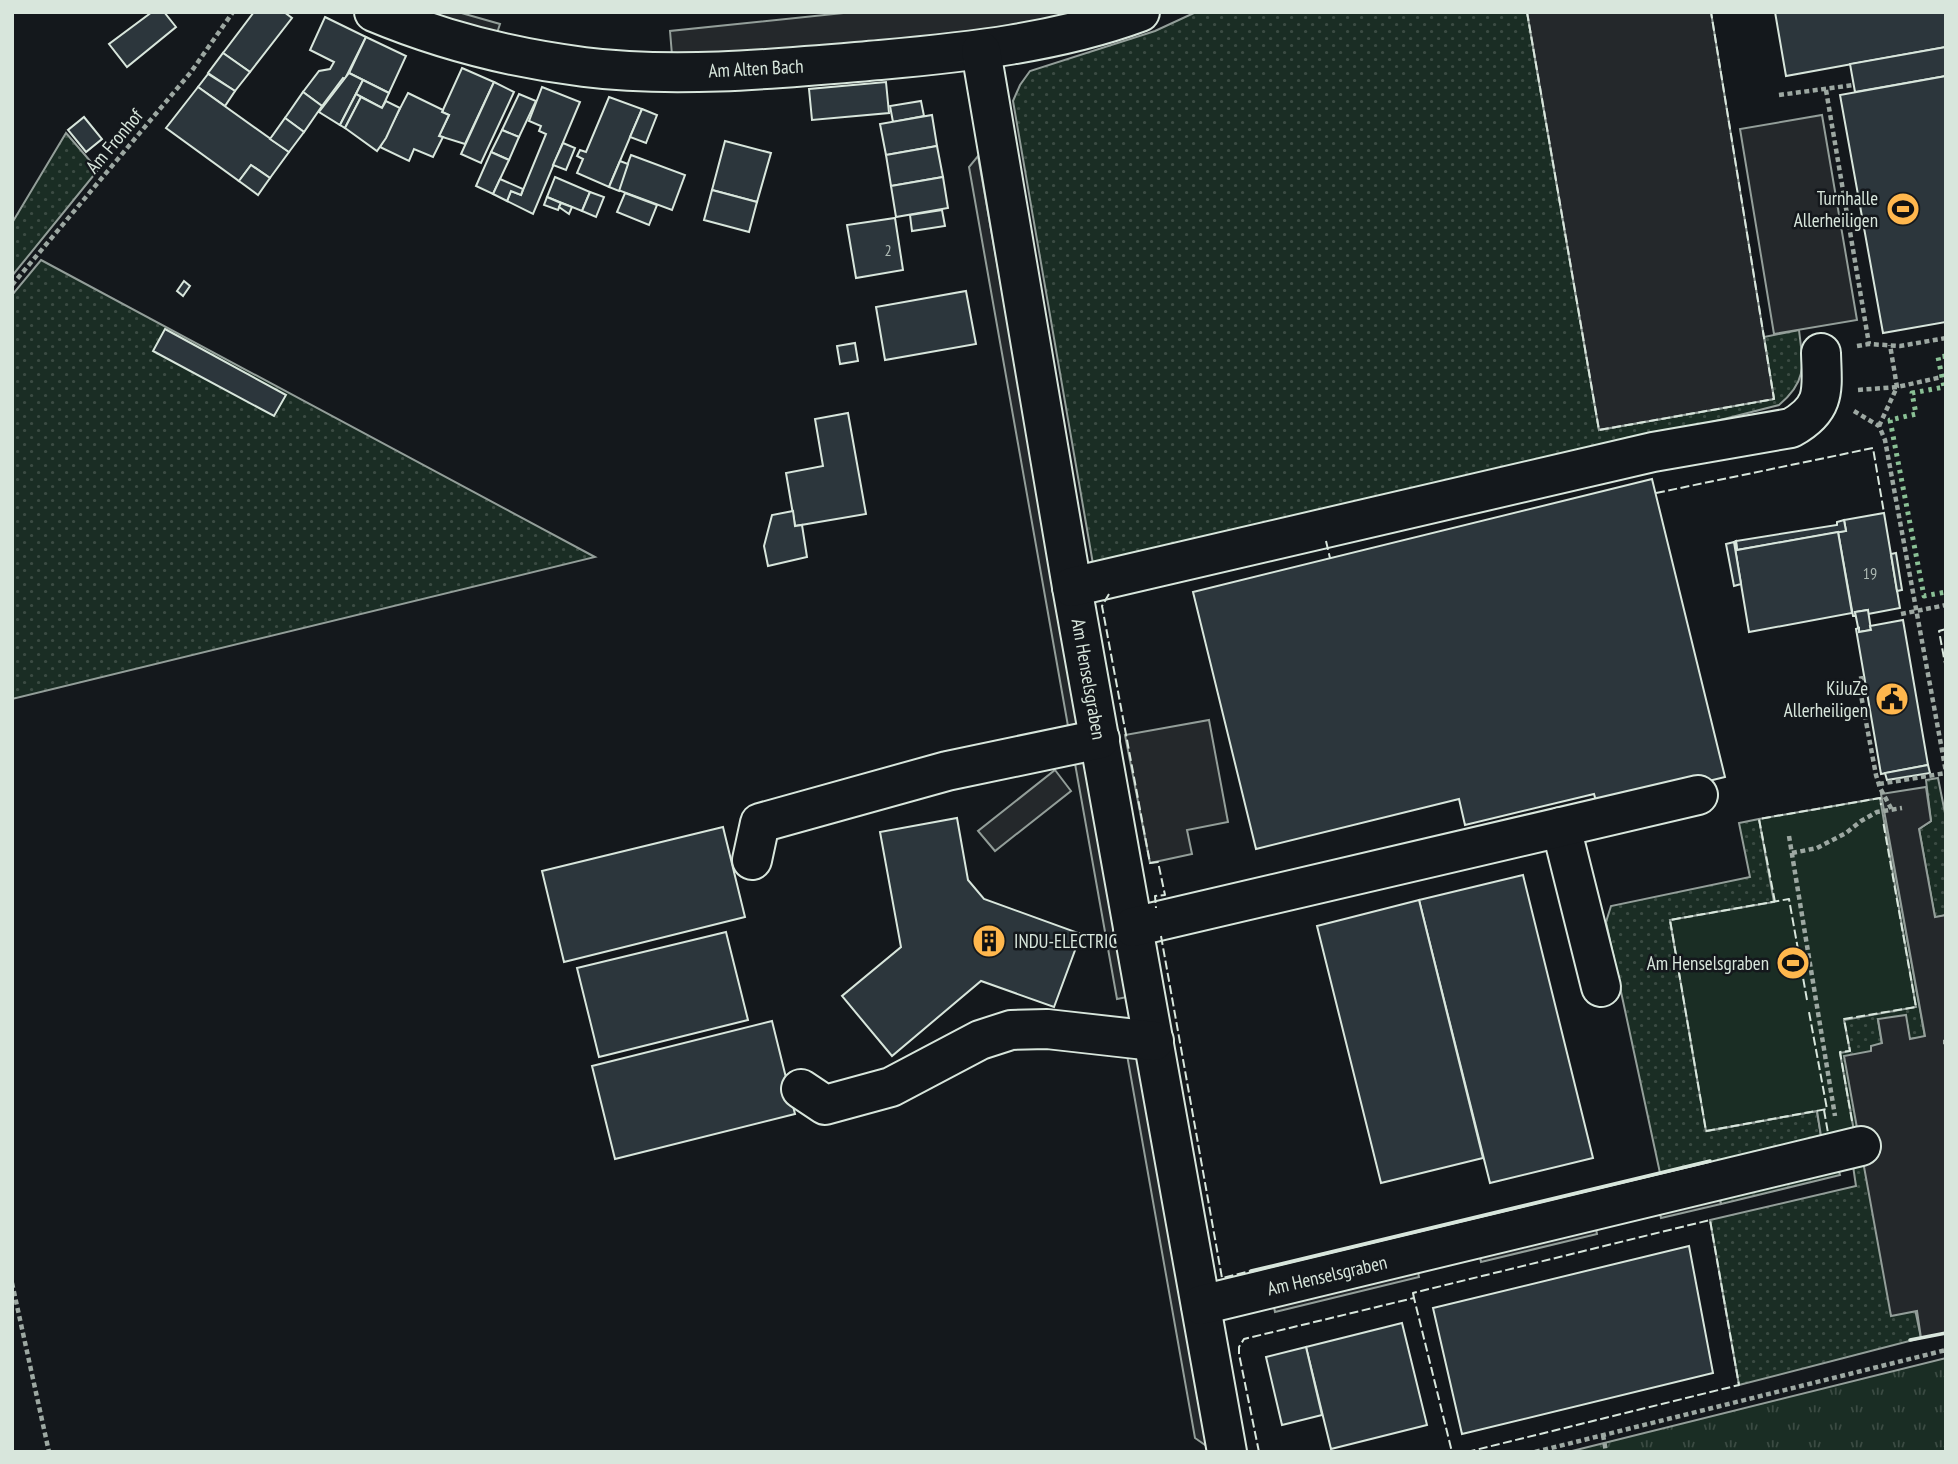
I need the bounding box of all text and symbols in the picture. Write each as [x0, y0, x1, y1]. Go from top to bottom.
street label: Am Alten Bach [708, 54, 804, 82]
street label: Am Fronhof [80, 103, 148, 178]
place label: Turnhalle Allerheiligen [1794, 186, 1878, 232]
sports icon: Turnhalle Allerheiligen [1884, 190, 1922, 228]
house number: 2 [884, 240, 892, 260]
house number: 19 [1863, 563, 1877, 583]
street label: Am Henselsgraben [1067, 617, 1111, 741]
place label: KiJuZe Allerheiligen [1784, 676, 1868, 722]
public building icon: KiJuZe Allerheiligen [1873, 680, 1911, 718]
building icon: INDU-ELECTRIC [970, 922, 1008, 960]
place label: INDU-ELECTRIC [1014, 929, 1118, 953]
sports icon: Am Henselsgraben [1774, 944, 1812, 982]
place label: Am Henselsgraben [1647, 951, 1769, 975]
street label: Am Henselsgraben [1265, 1250, 1389, 1300]

